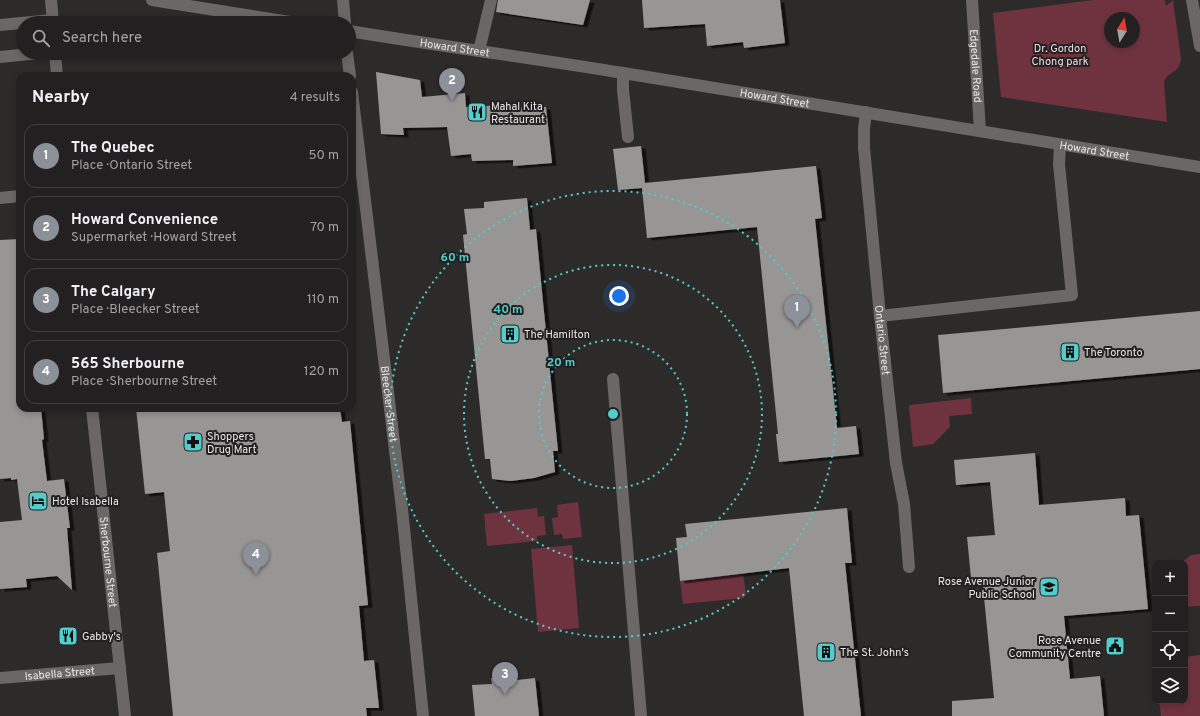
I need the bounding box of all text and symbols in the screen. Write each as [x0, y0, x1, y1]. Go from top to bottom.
north arrow [1104, 12, 1140, 48]
search box [16, 16, 356, 60]
icon: search [30, 27, 52, 49]
text: Search here [62, 29, 142, 48]
street label: Edgedale Road [966, 29, 984, 103]
street label: Howard Street [419, 36, 491, 60]
park label: Dr. Gordon Chong park [1031, 42, 1089, 69]
pin: 2 [439, 68, 465, 101]
street label: Howard Street [739, 86, 811, 111]
text: Nearby [32, 87, 89, 109]
text: 4 results [290, 90, 340, 106]
place label: Mahal Kita Restaurant [491, 100, 545, 127]
restaurant icon: Mahal Kita Restaurant [466, 101, 488, 123]
text: The Quebec [71, 139, 155, 158]
street label: Howard Street [1058, 139, 1130, 164]
text: 1 [43, 148, 49, 164]
text: 50 m [309, 148, 339, 164]
text: Place · Ontario Street [71, 158, 192, 174]
text: Howard Convenience [71, 211, 218, 230]
text: 2 [42, 220, 50, 236]
text: 70 m [310, 220, 339, 236]
text: Supermarket · Howard Street [71, 230, 237, 246]
text: 60 m [441, 250, 469, 266]
text: The Calgary [71, 283, 155, 302]
your location [609, 286, 629, 306]
text: 3 [42, 292, 50, 308]
text: 110 m [307, 292, 339, 308]
pin: 1 [784, 295, 810, 328]
text: Place · Bleecker Street [71, 302, 200, 318]
text: 40 m [493, 302, 523, 318]
street label: Ontario Street [871, 305, 892, 376]
building icon: The Hamilton [499, 323, 521, 345]
place label: The Hamilton [524, 328, 590, 342]
building icon: The Toronto [1059, 341, 1081, 363]
place label: The Toronto [1084, 346, 1143, 360]
text: 565 Sherbourne [71, 355, 185, 374]
text: 20 m [547, 355, 575, 371]
text: 4 [42, 364, 50, 380]
text: 120 m [304, 364, 339, 380]
street label: Bleecker Street [377, 365, 400, 443]
text: Place · Sherbourne Street [71, 374, 217, 390]
centre of rings [606, 407, 620, 421]
place label: Shoppers Drug Mart [207, 430, 257, 457]
pharmacy icon: Shoppers Drug Mart [182, 431, 204, 453]
hotel icon: Hotel Isabella [27, 490, 49, 512]
place label: Hotel Isabella [52, 495, 119, 509]
street label: Sherbourne Street [96, 516, 119, 608]
pin: 4 [243, 542, 269, 575]
map controls [1152, 560, 1188, 704]
button: + [1152, 560, 1188, 596]
place label: Rose Avenue Junior Public School [938, 575, 1036, 602]
school or university icon: Rose Avenue Junior Public School [1038, 576, 1060, 598]
button: − [1152, 596, 1188, 632]
restaurant icon: Gabby's [57, 625, 79, 647]
place label: Gabby's [82, 630, 121, 644]
button: locate [1152, 632, 1188, 668]
place label: Rose Avenue Community Centre [1008, 634, 1101, 661]
public building icon: Rose Avenue Community Centre [1104, 635, 1126, 657]
building icon: The St. John's [815, 641, 837, 663]
place label: The St. John's [840, 646, 909, 660]
pin: 3 [492, 662, 518, 695]
street label: Isabella Street [24, 664, 96, 684]
button: layers [1152, 668, 1188, 704]

